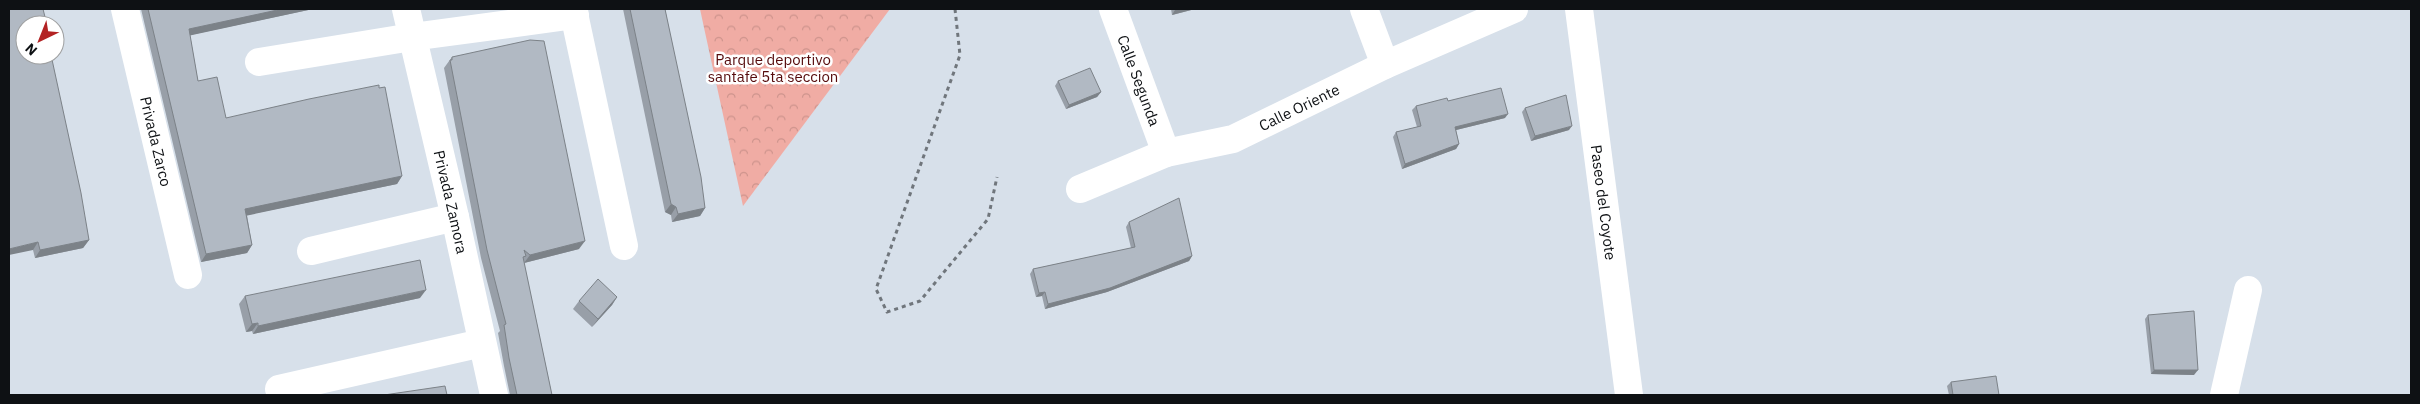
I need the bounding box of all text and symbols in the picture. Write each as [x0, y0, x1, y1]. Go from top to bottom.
north arrow [15, 15, 65, 65]
street label: Calle Segunda [1114, 32, 1165, 129]
text: N [21, 39, 41, 60]
park label: Parque deportivo santafe 5ta seccion [708, 50, 838, 86]
street label: Calle Oriente [1255, 79, 1342, 135]
street label: Privada Zarco [137, 94, 176, 188]
street label: Paseo del Coyote [1587, 144, 1621, 261]
street label: Privada Zamora [430, 148, 472, 255]

